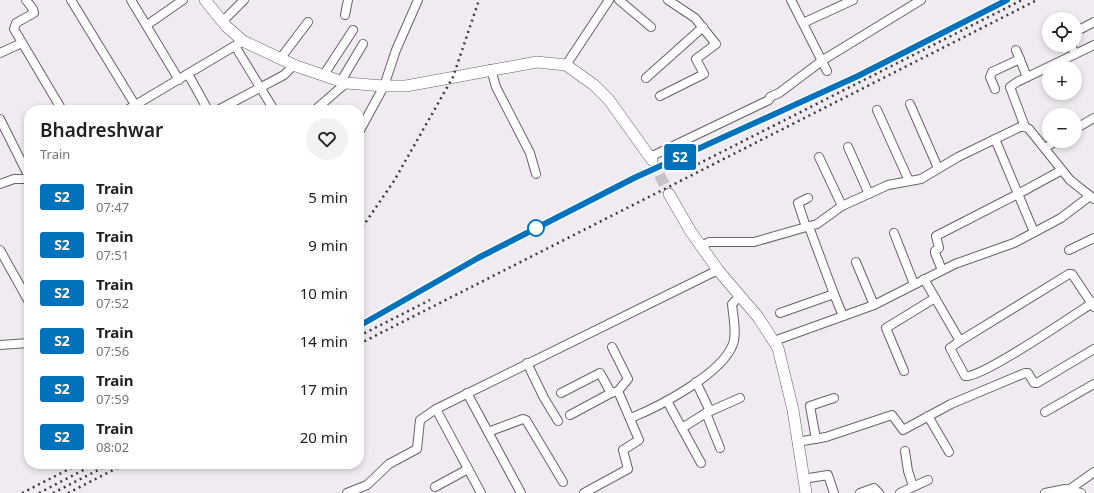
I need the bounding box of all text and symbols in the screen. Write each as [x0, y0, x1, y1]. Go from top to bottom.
map controls [1042, 12, 1082, 148]
button: locate [1042, 12, 1082, 52]
button: + [1042, 60, 1082, 100]
button: − [1042, 108, 1082, 148]
text: Bhadreshwar [40, 117, 163, 143]
button: heart [306, 118, 348, 160]
line badge: S2 [662, 144, 698, 170]
text: Train [40, 145, 70, 163]
text: S2 [672, 147, 688, 166]
text: Train [96, 178, 134, 198]
text: S2 [54, 187, 70, 206]
text: 5 min [308, 187, 348, 207]
text: 07:47 [96, 198, 129, 216]
unlabelled marker [527, 219, 545, 237]
text: Train [96, 226, 134, 246]
text: S2 [54, 235, 70, 254]
text: 9 min [308, 235, 348, 255]
text: 07:51 [96, 246, 129, 264]
text: Train [96, 274, 134, 294]
text: S2 [54, 283, 70, 302]
text: 10 min [300, 283, 348, 303]
text: 07:52 [96, 294, 129, 312]
text: Train [96, 322, 134, 342]
text: S2 [54, 331, 70, 350]
text: 14 min [300, 331, 348, 351]
text: 07:56 [96, 342, 129, 360]
text: Train [96, 370, 134, 390]
text: S2 [54, 379, 70, 398]
text: 17 min [300, 379, 348, 399]
text: 07:59 [96, 390, 129, 408]
text: Train [96, 418, 134, 438]
text: S2 [54, 427, 70, 446]
text: 20 min [300, 427, 348, 447]
text: 08:02 [96, 438, 129, 456]

